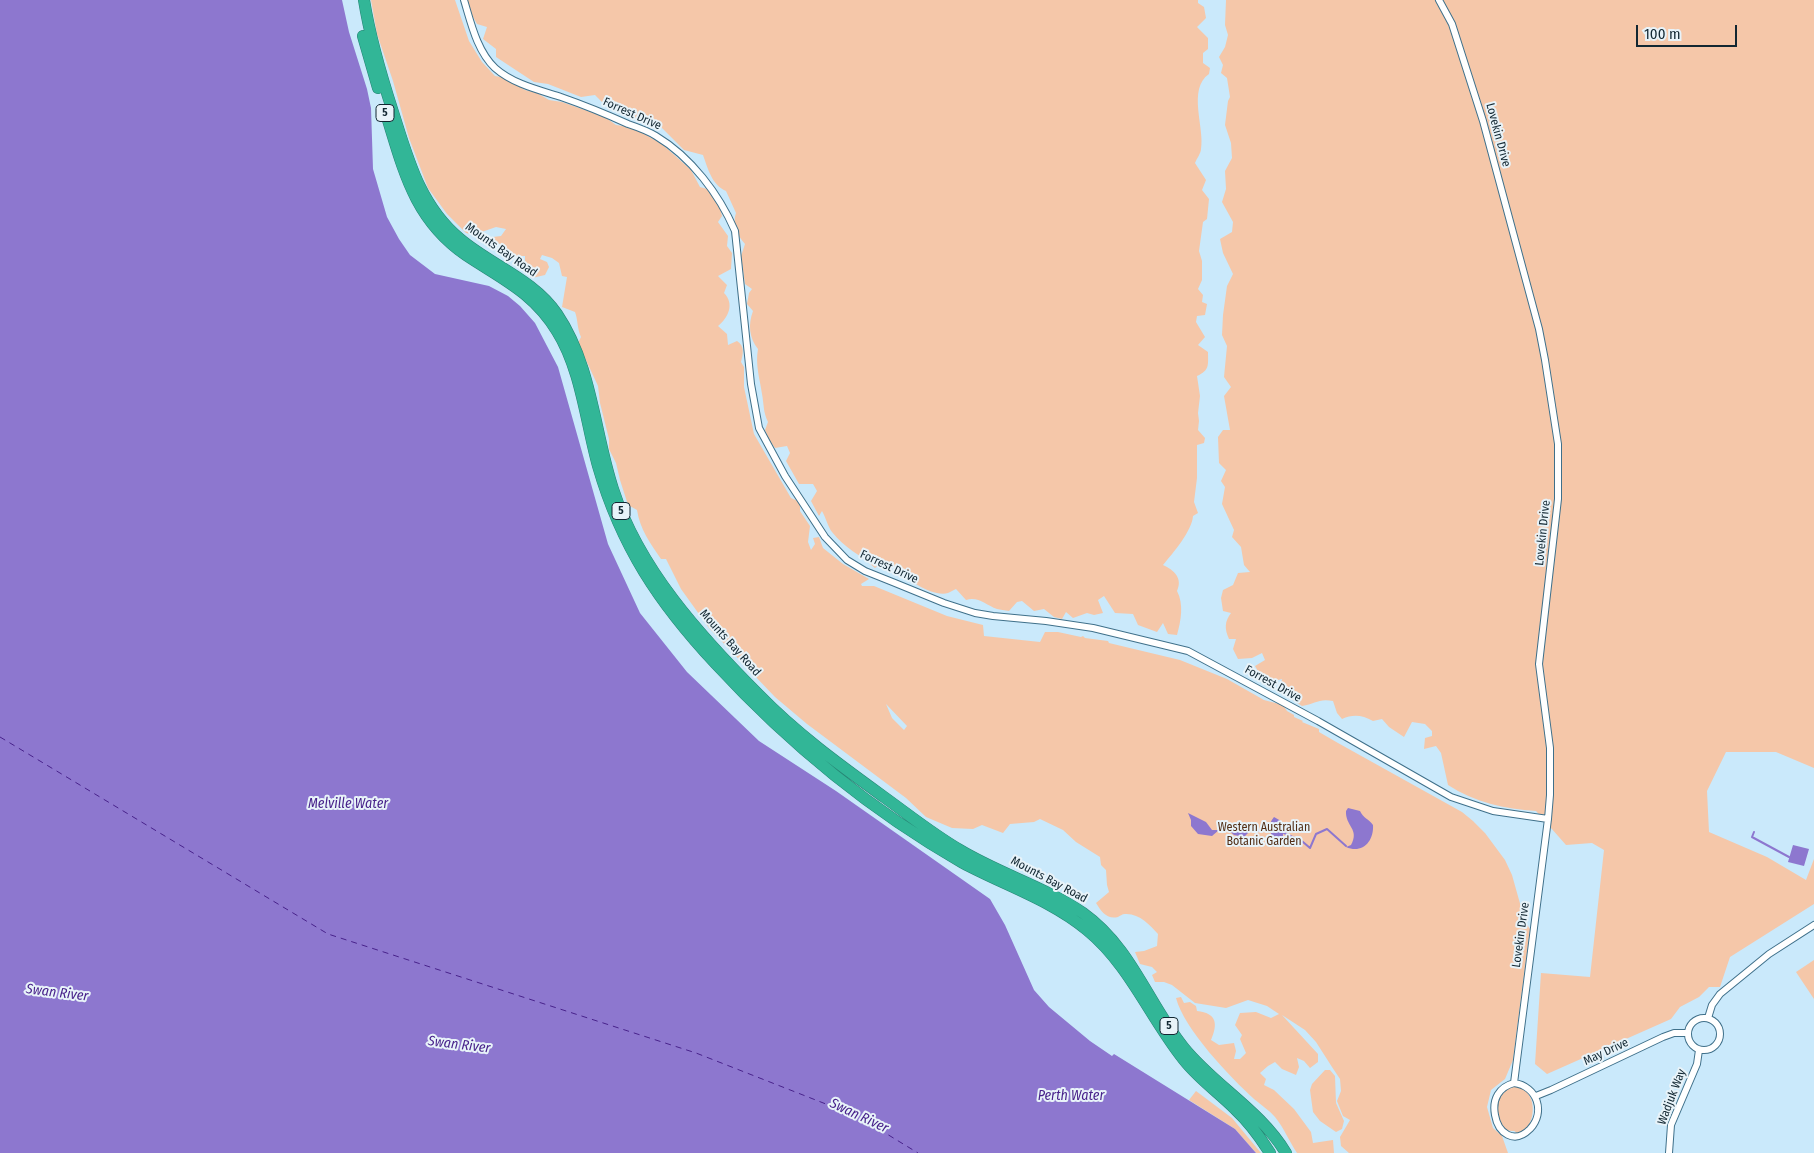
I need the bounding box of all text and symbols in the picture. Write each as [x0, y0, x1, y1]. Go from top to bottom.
scale bar [1639, 15, 1740, 47]
text: 100 m [1644, 25, 1681, 43]
street label: Forrest Drive [601, 95, 663, 133]
street label: Lovekin Drive [1483, 101, 1513, 169]
road number: 5 [376, 105, 394, 122]
street label: Mounts Bay Road [462, 220, 540, 280]
street label: Lovekin Drive [1532, 500, 1554, 566]
road number: 5 [612, 502, 630, 520]
street label: Forrest Drive [858, 547, 920, 587]
street label: Mounts Bay Road [696, 607, 764, 679]
street label: Forrest Drive [1242, 663, 1304, 705]
water label: Melville Water [308, 796, 388, 812]
park label: Western Australian Botanic Garden [1218, 821, 1310, 849]
street label: Mounts Bay Road [1008, 854, 1090, 906]
street label: Lovekin Drive [1509, 901, 1533, 969]
water label: Swan River [25, 981, 89, 1005]
road number: 5 [1160, 1018, 1178, 1034]
water label: Swan River [427, 1033, 491, 1057]
street label: May Drive [1581, 1035, 1631, 1069]
street label: Wadjuk Way [1655, 1067, 1689, 1127]
water label: Perth Water [1038, 1088, 1104, 1104]
water label: Swan River [827, 1095, 891, 1137]

